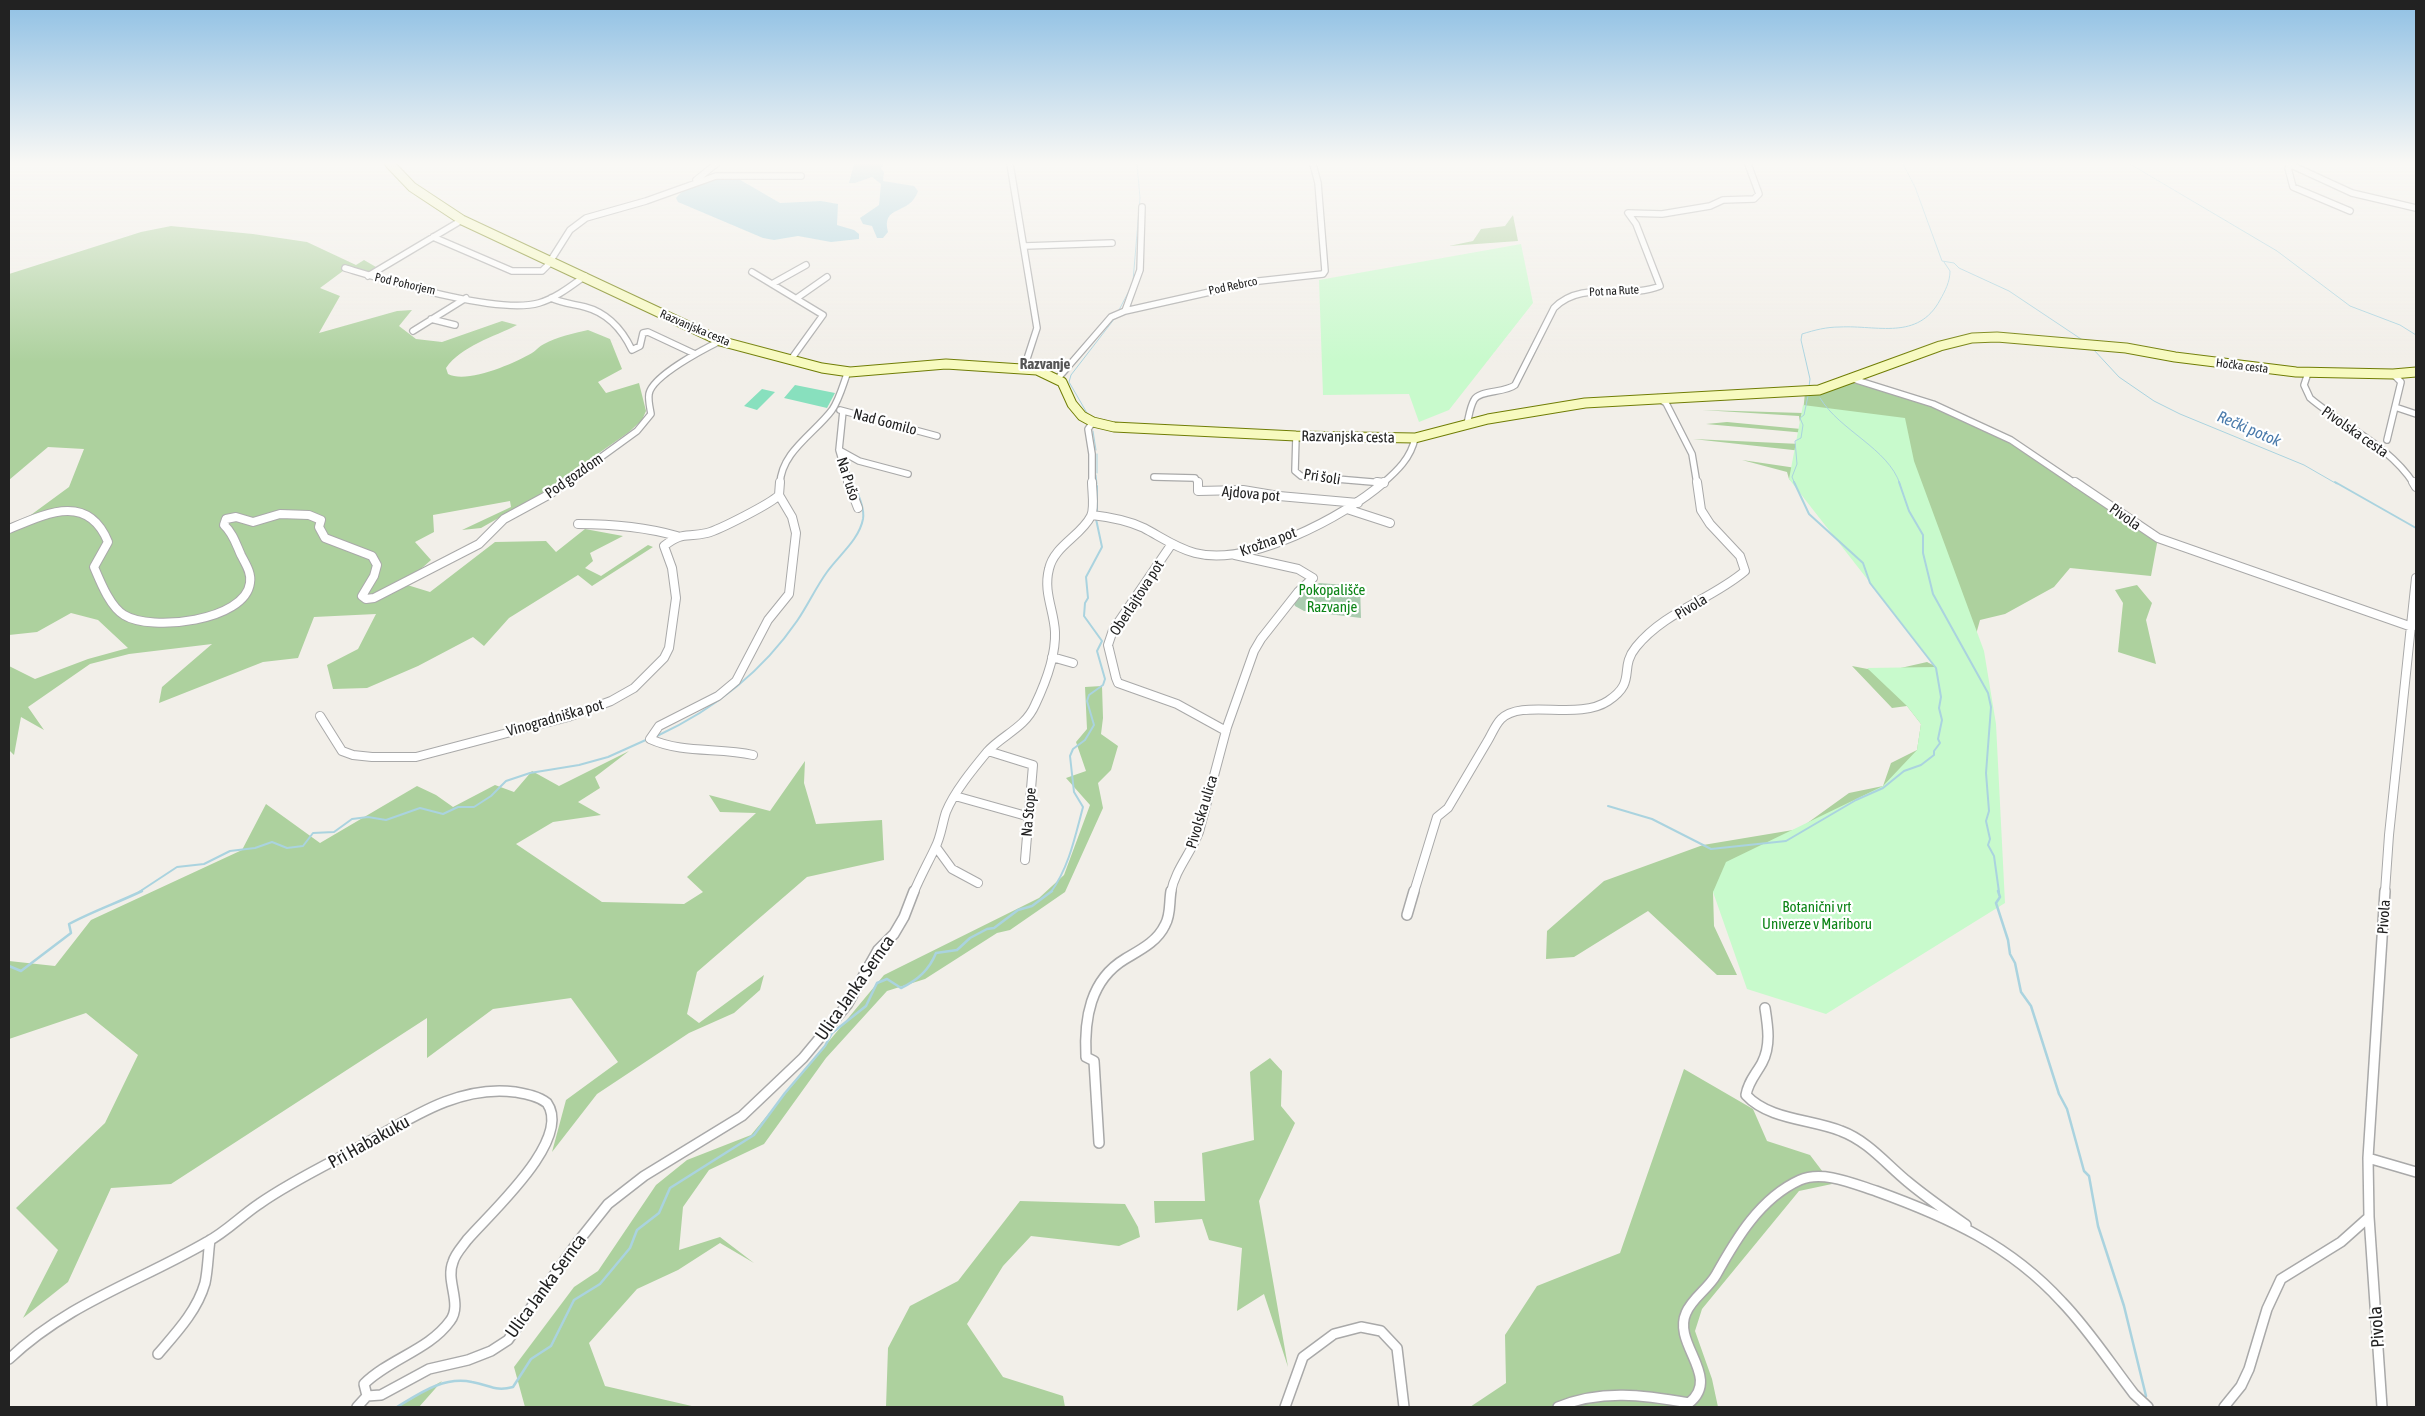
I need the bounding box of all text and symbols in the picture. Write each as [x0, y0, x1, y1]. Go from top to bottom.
street label: Pod Pohorjem [373, 270, 437, 298]
street label: Pod Rebrco [1207, 274, 1259, 298]
street label: Pot na Rute [1589, 282, 1639, 300]
street label: Razvanjska cesta [658, 307, 732, 349]
district label: Razvanje [1020, 355, 1070, 373]
street label: Hočka cesta [2215, 356, 2269, 376]
street label: Pivolska cesta [2318, 402, 2392, 462]
street label: Nad Gomilo [851, 405, 919, 439]
water label: Rečki potok [2214, 407, 2284, 451]
street label: Razvanjska cesta [1301, 427, 1395, 447]
street label: Pod gozdom [542, 450, 606, 502]
street label: Na Pušo [833, 455, 863, 503]
street label: Pri šoli [1302, 465, 1342, 489]
street label: Ajdova pot [1221, 482, 1281, 506]
street label: Pivola [2106, 500, 2144, 534]
street label: Krožna pot [1237, 523, 1299, 561]
street label: Oberlajtova pot [1106, 557, 1168, 639]
park label: Pokopališče Razvanje [1299, 581, 1365, 616]
street label: Pivola [1672, 590, 1710, 624]
street label: Vinogradniška pot [504, 696, 606, 740]
street label: Pivolska ulica [1182, 773, 1222, 851]
street label: Na Stope [1018, 787, 1040, 837]
park label: Botanični vrt Univerze v Mariboru [1762, 898, 1872, 933]
street label: Pivola [2374, 899, 2394, 935]
street label: Ulica Janka Sernca [811, 931, 899, 1045]
street label: Pri Habakuku [325, 1111, 413, 1173]
street label: Ulica Janka Sernca [501, 1230, 591, 1342]
street label: Pivola [2365, 1306, 2389, 1348]

